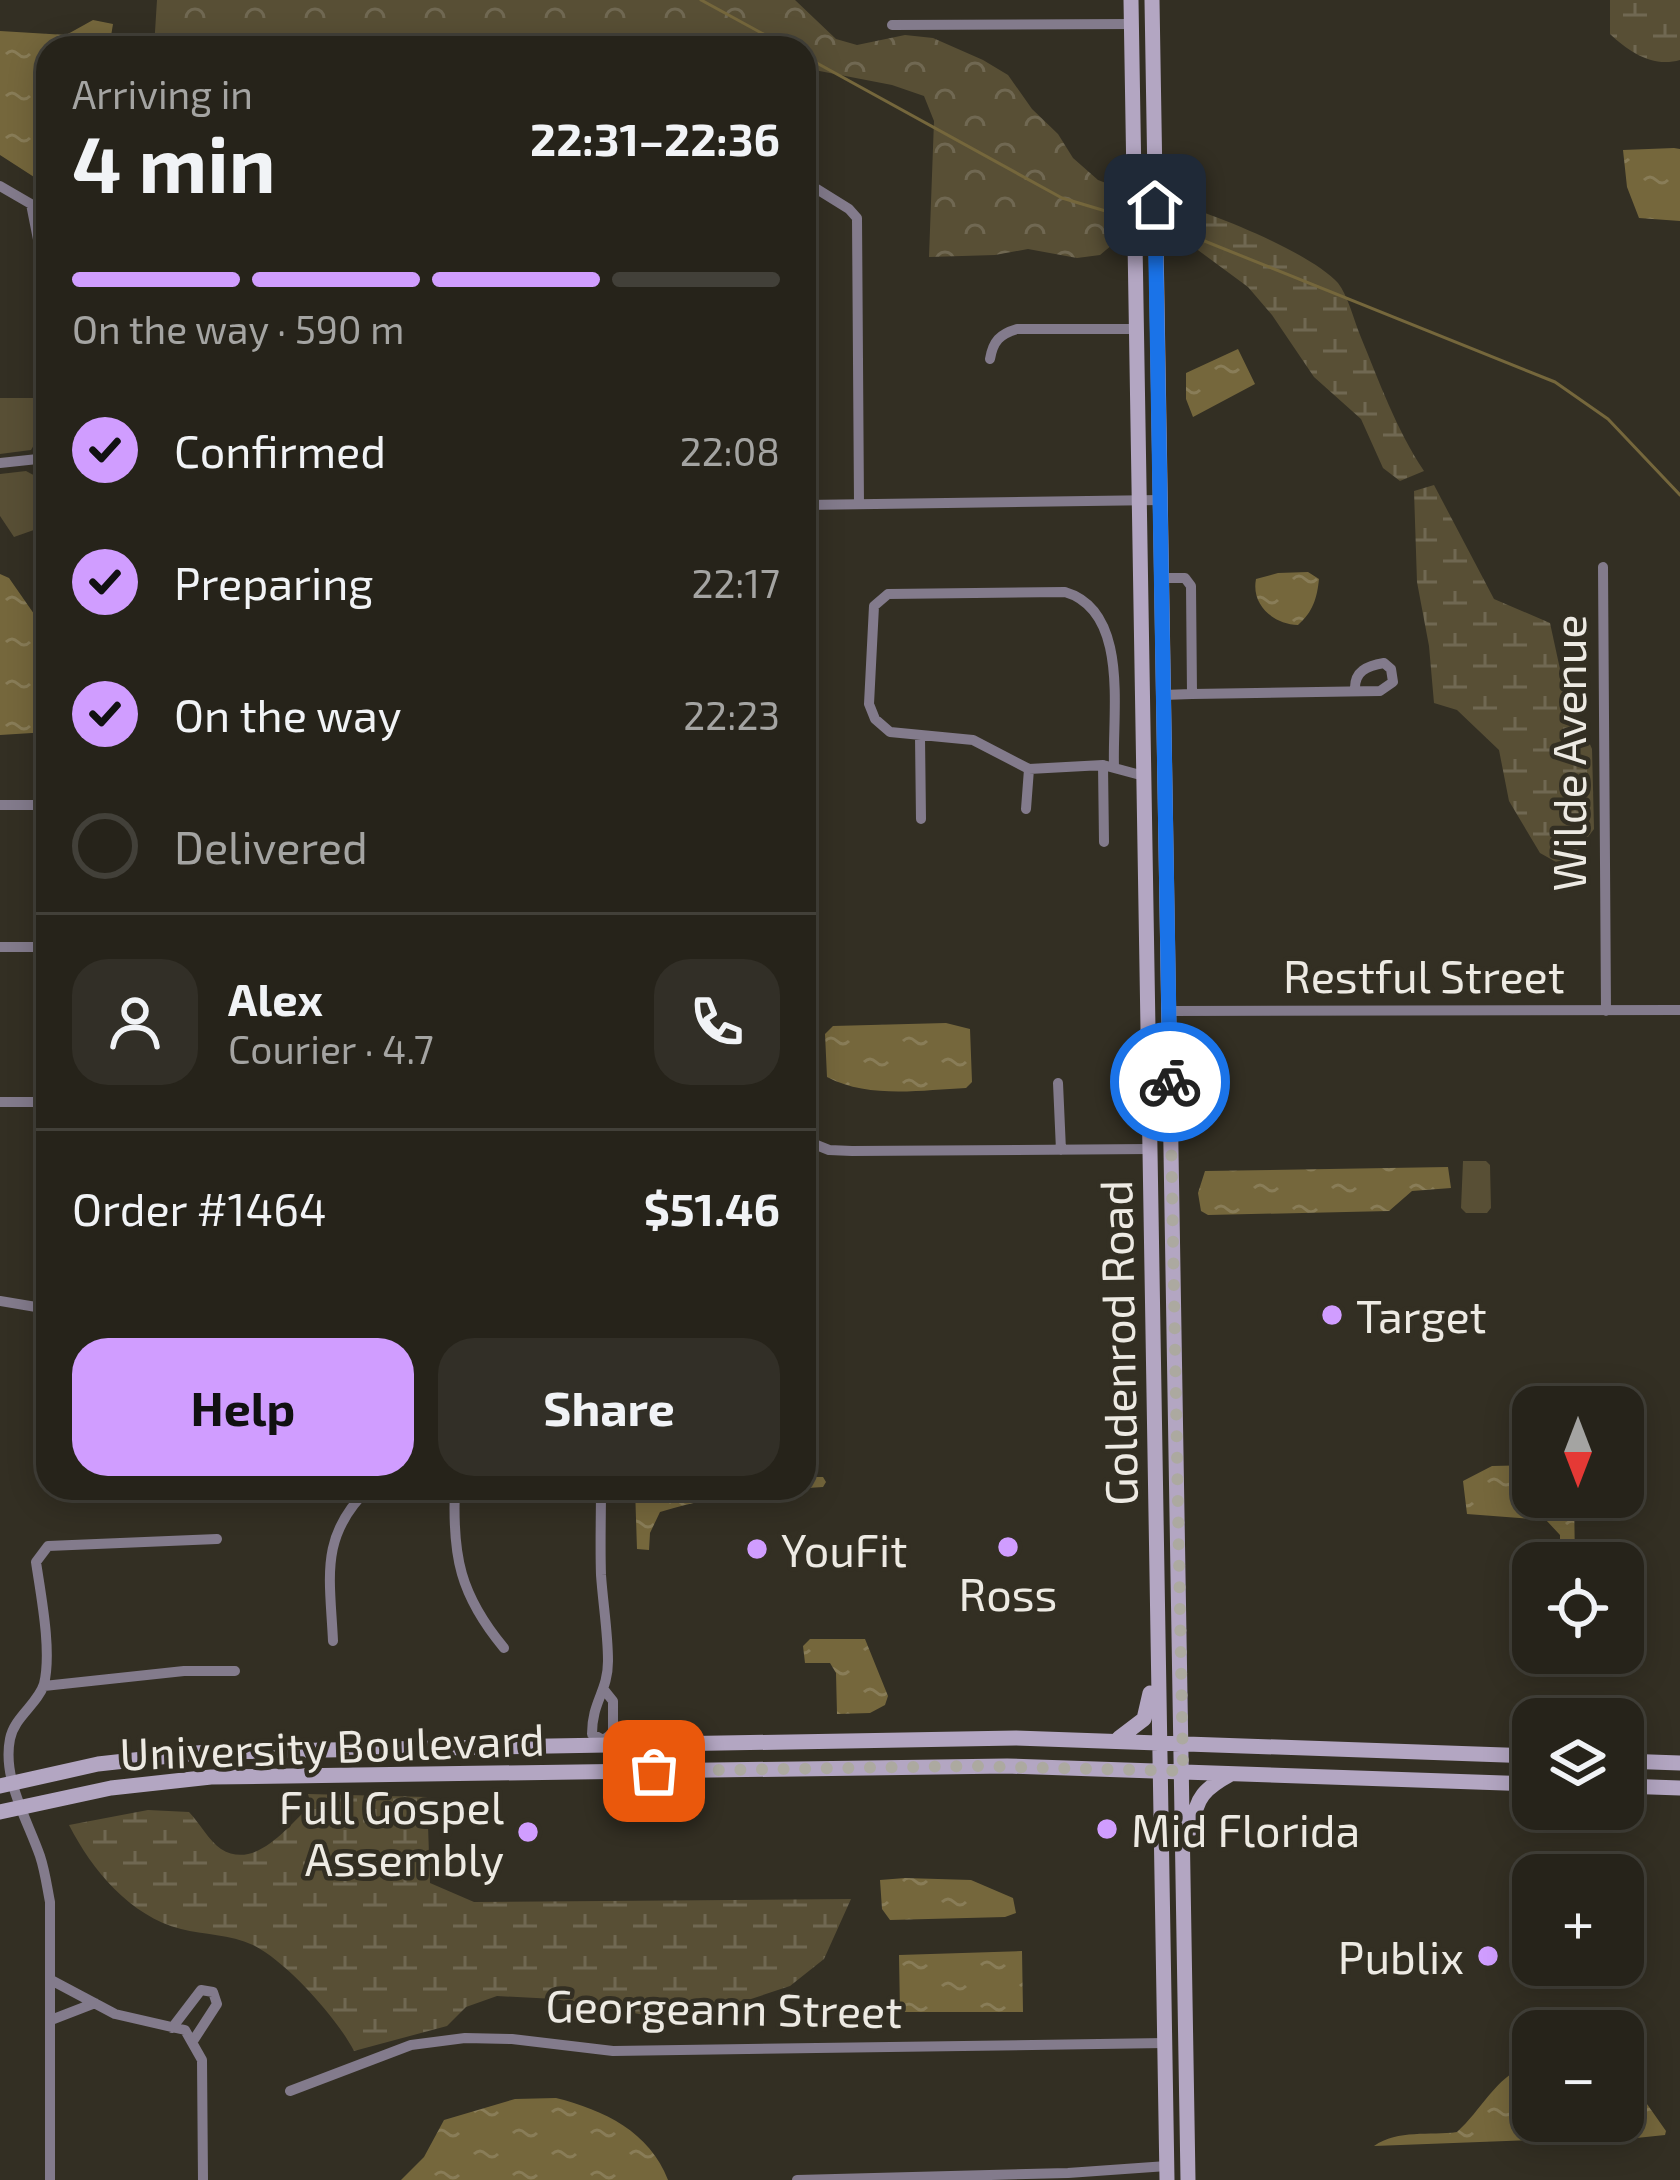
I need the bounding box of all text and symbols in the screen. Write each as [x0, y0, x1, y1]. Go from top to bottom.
text: Arriving in [72, 70, 253, 117]
text: 22:31–22:36 [530, 111, 780, 165]
text: 4 min [72, 115, 276, 209]
pin [1104, 154, 1206, 256]
icon: home [1122, 172, 1188, 238]
text: On the way · 590 m [72, 305, 404, 352]
icon: check [72, 417, 138, 483]
text: Confirmed [174, 423, 386, 477]
text: 22:08 [680, 427, 780, 474]
icon: check [72, 549, 138, 615]
text: Preparing [174, 555, 373, 609]
text: 22:17 [691, 559, 780, 606]
street label: Wilde Avenue [1541, 615, 1595, 891]
icon: check [72, 681, 138, 747]
text: On the way [174, 687, 401, 741]
text: 22:23 [683, 691, 780, 738]
text: Delivered [174, 819, 368, 873]
street label: Restful Street [1283, 948, 1565, 1002]
button: person [72, 959, 198, 1085]
button: phone [654, 959, 780, 1085]
text: Alex [228, 971, 323, 1025]
courier [1110, 1022, 1230, 1142]
text: Courier · 4.7 [228, 1025, 434, 1072]
icon: bike [1137, 1049, 1203, 1115]
street label: Goldenrod Road [1087, 1180, 1147, 1506]
text: Order #1464 [72, 1181, 327, 1235]
text: $51.46 [644, 1181, 780, 1235]
place label: Target [1356, 1288, 1487, 1342]
marker: Target [1319, 1302, 1345, 1328]
button: Help [72, 1338, 414, 1476]
button: Share [438, 1338, 780, 1476]
north arrow [1512, 1386, 1644, 1518]
map controls [1512, 1386, 1644, 2142]
place label: YouFit [781, 1522, 907, 1576]
marker: Ross [995, 1534, 1021, 1560]
marker: YouFit [744, 1536, 770, 1562]
button: locate [1512, 1542, 1644, 1674]
place label: Ross [959, 1566, 1057, 1620]
button: layers [1512, 1698, 1644, 1830]
street label: University Boulevard [119, 1711, 545, 1779]
pin [603, 1720, 705, 1822]
icon: bag [621, 1738, 687, 1804]
place label: Full Gospel Assembly [279, 1779, 504, 1885]
place label: Mid Florida [1131, 1802, 1360, 1856]
marker: Mid Florida [1094, 1816, 1120, 1842]
marker: Full Gospel Assembly [515, 1819, 541, 1845]
button: + [1512, 1854, 1644, 1986]
place label: Publix [1338, 1929, 1464, 1983]
marker: Publix [1475, 1943, 1501, 1969]
street label: Georgeann Street [545, 1977, 903, 2037]
button: − [1512, 2010, 1644, 2142]

